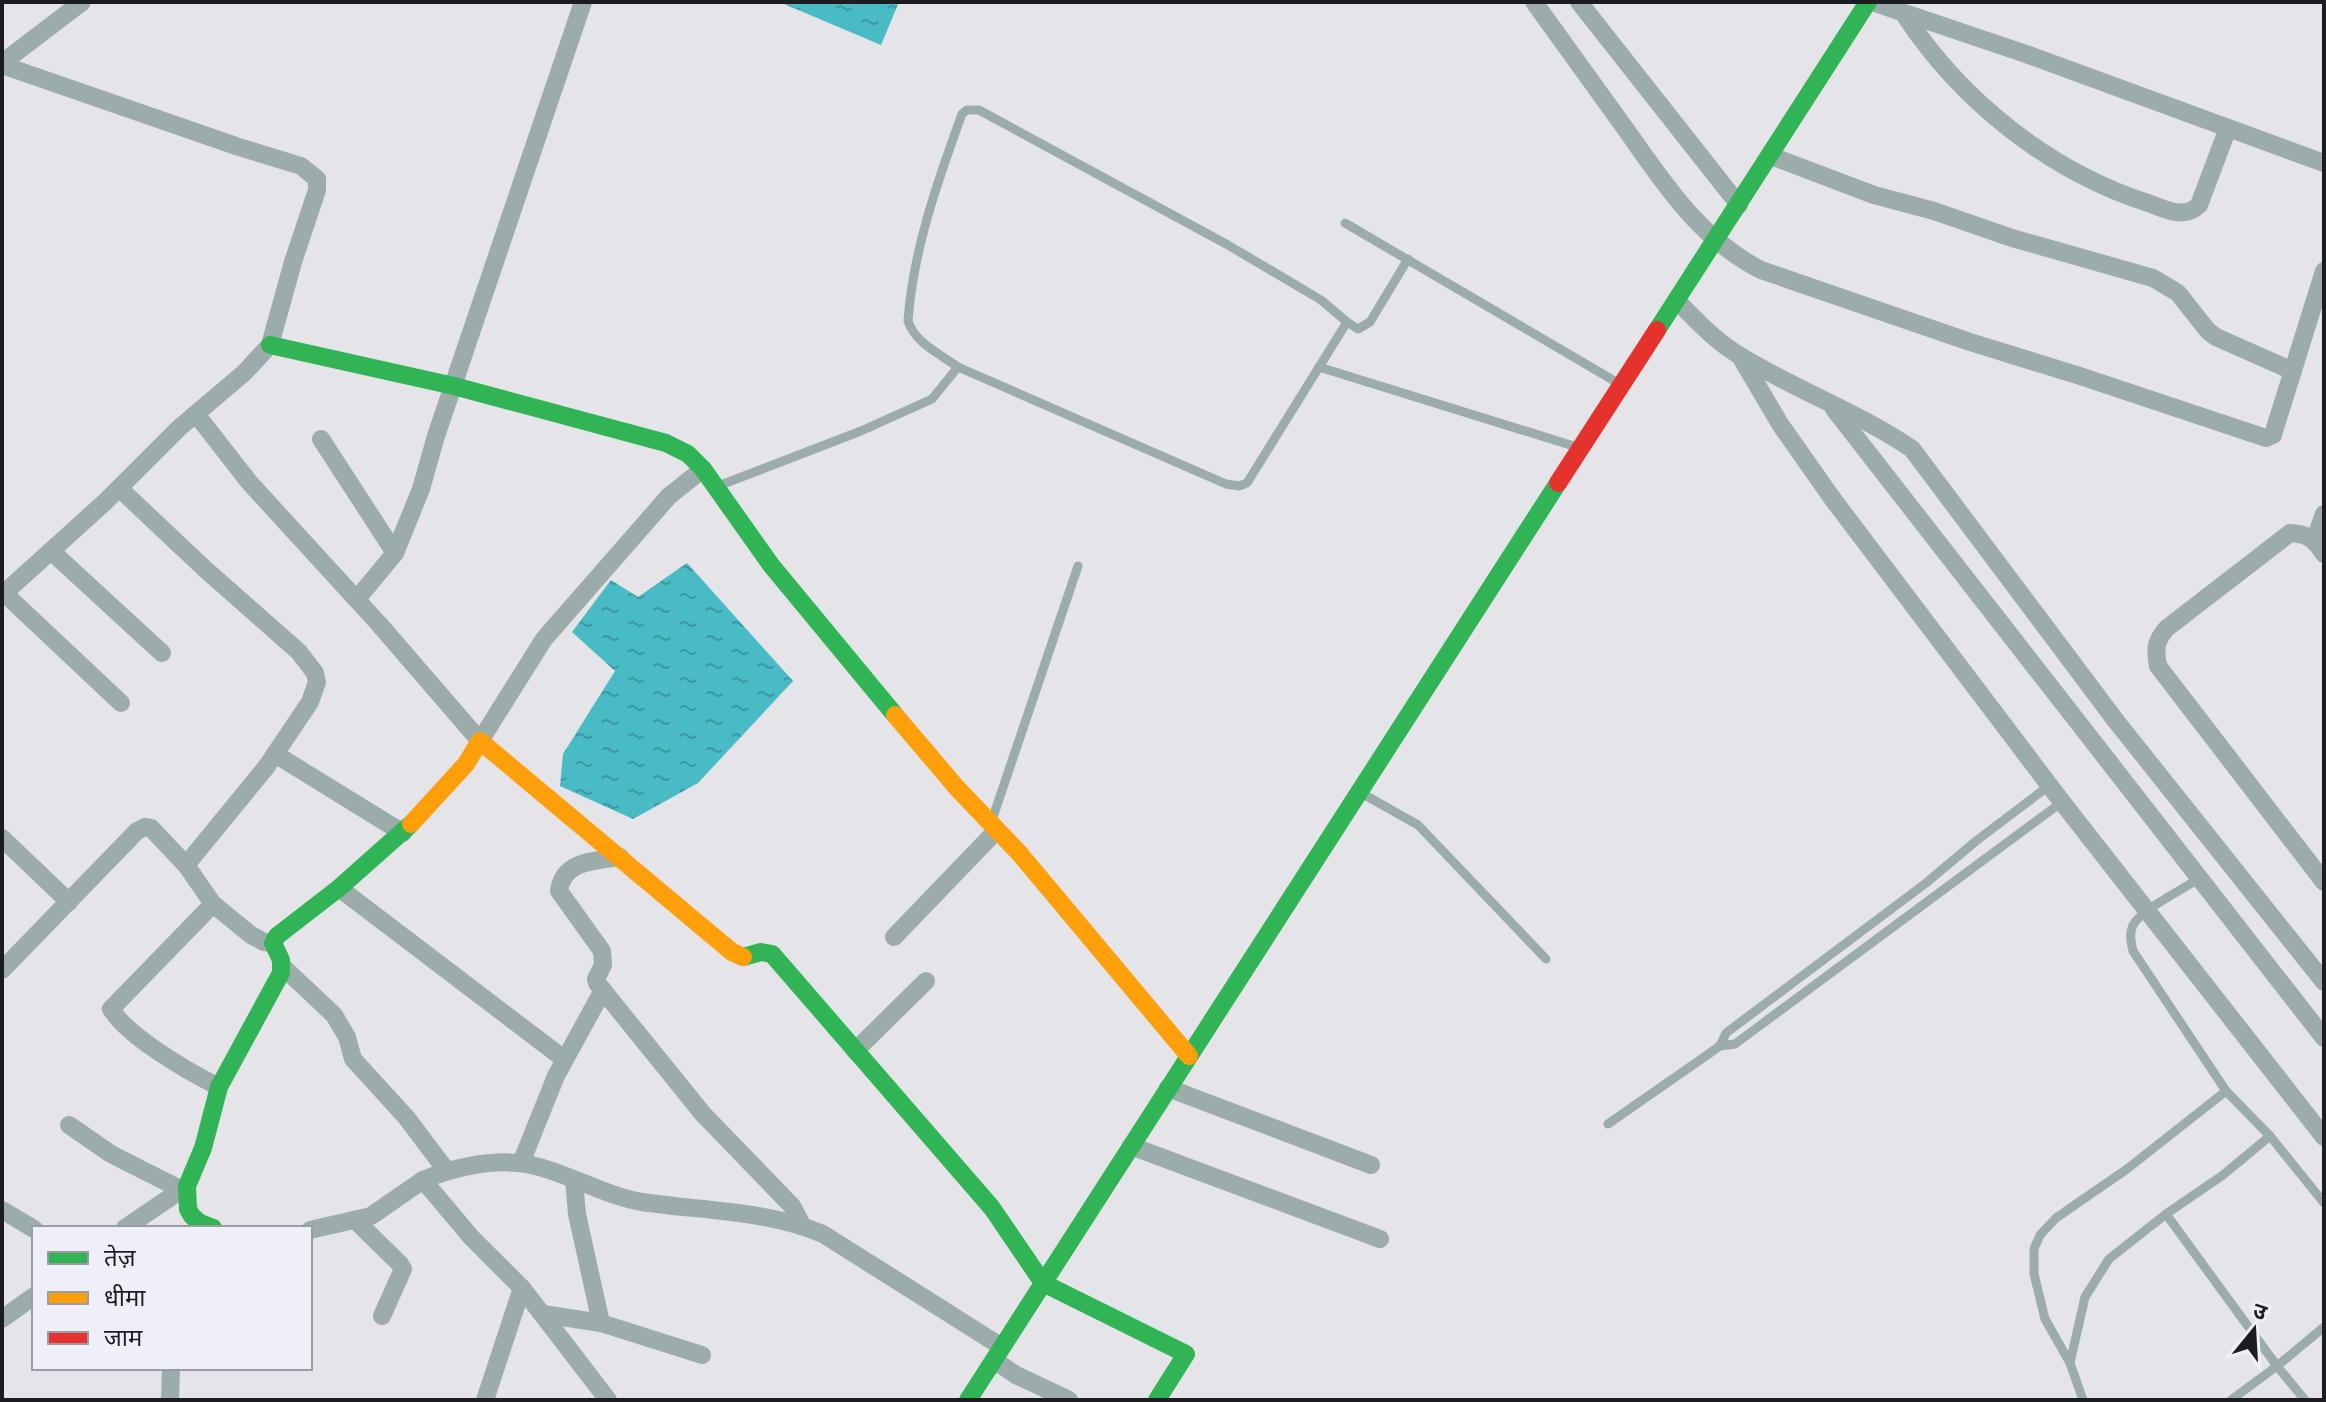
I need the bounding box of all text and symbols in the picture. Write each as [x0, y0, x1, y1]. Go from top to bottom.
legend [32, 1226, 312, 1370]
text: तेज़ [104, 1241, 137, 1273]
text: धीमा [104, 1281, 146, 1313]
north arrow [2214, 1290, 2294, 1370]
text: उ [2250, 1295, 2272, 1327]
text: जाम [104, 1321, 143, 1353]

